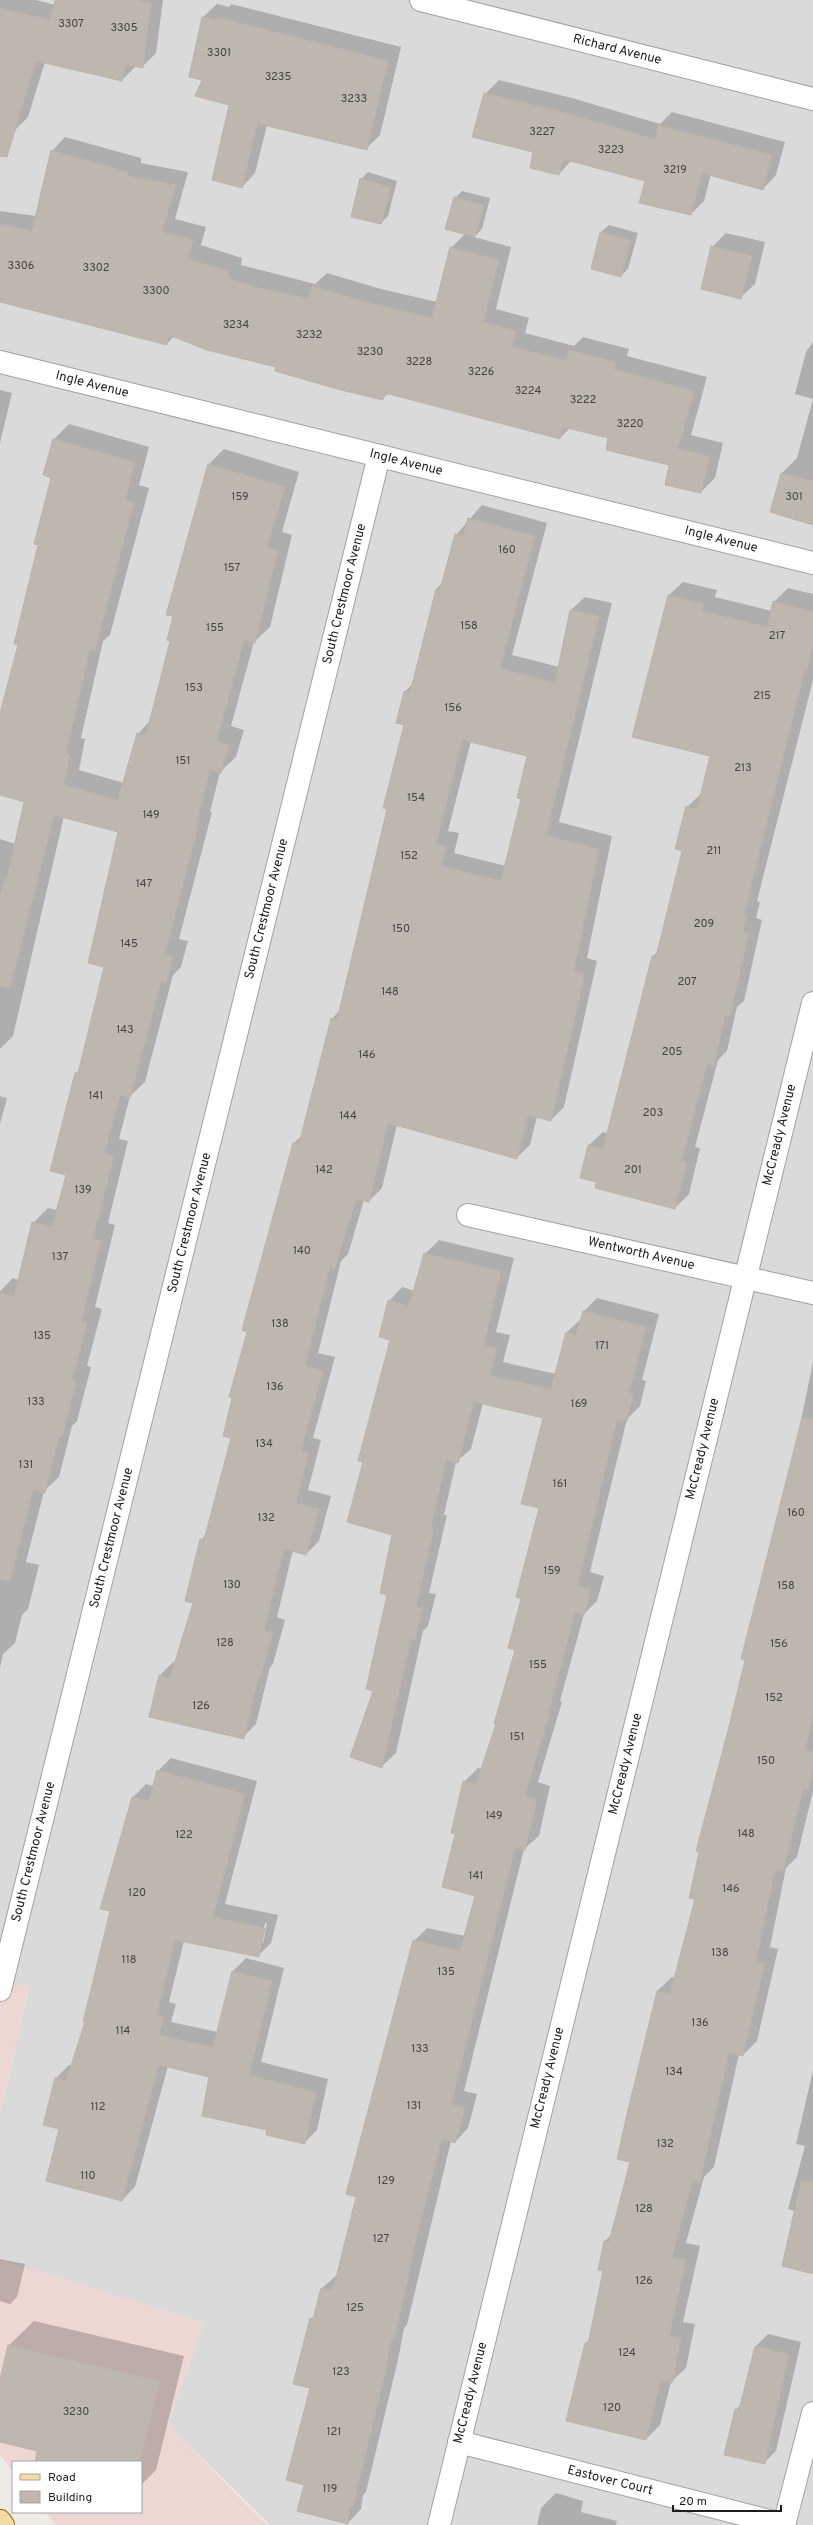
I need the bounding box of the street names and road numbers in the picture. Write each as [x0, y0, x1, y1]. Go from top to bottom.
street label: Richard Avenue [571, 31, 663, 69]
street label: Ingle Avenue [54, 368, 130, 402]
street label: Ingle Avenue [368, 446, 444, 480]
street label: South Crestmoor Avenue [320, 522, 370, 666]
street label: Ingle Avenue [683, 523, 759, 557]
street label: South Crestmoor Avenue [242, 837, 292, 981]
street label: McCready Avenue [760, 1083, 800, 1187]
street label: South Crestmoor Avenue [165, 1151, 215, 1295]
street label: Wentworth Avenue [586, 1234, 696, 1274]
street label: McCready Avenue [683, 1397, 723, 1501]
street label: South Crestmoor Avenue [87, 1466, 137, 1610]
street label: McCready Avenue [606, 1712, 646, 1816]
street label: South Crestmoor Avenue [9, 1780, 59, 1924]
street label: McCready Avenue [528, 2026, 568, 2130]
street label: McCready Avenue [451, 2341, 491, 2445]
street label: Eastover Court [566, 2463, 655, 2499]

